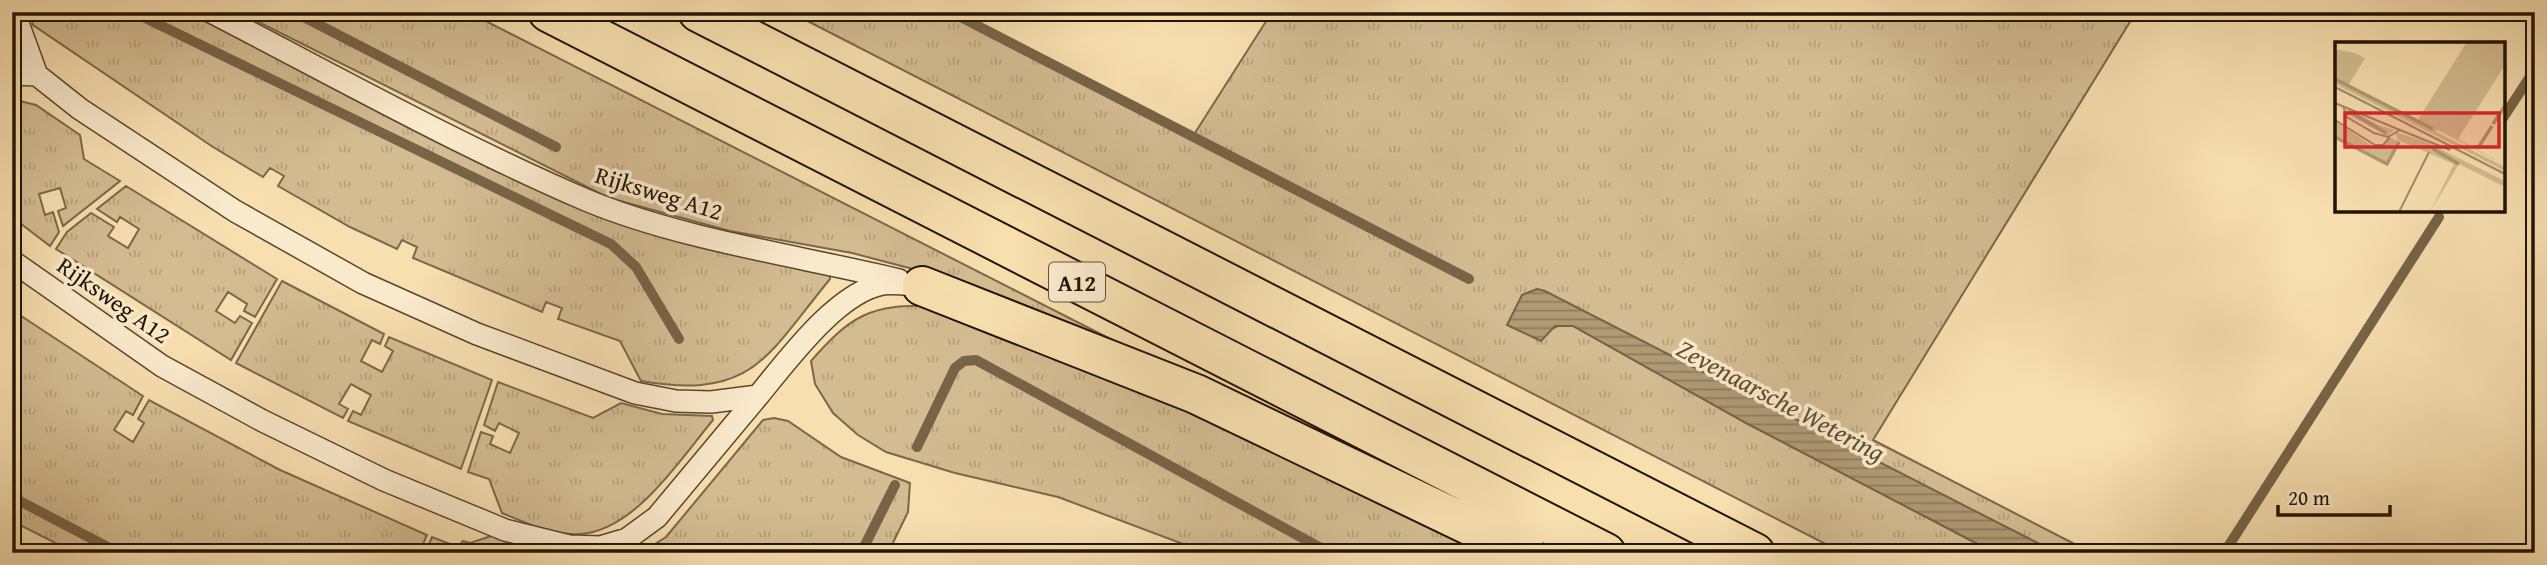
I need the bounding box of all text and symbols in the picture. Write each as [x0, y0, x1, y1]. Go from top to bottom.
inset map [2335, 42, 2505, 212]
street label: Rijksweg A12 [591, 157, 727, 229]
street label: Rijksweg A12 [50, 248, 178, 352]
road number: A12 [1049, 262, 1105, 302]
water label: Zevenaarsche Wetering [1670, 329, 1892, 471]
scale bar [2278, 474, 2390, 518]
text: 20 m [2288, 482, 2330, 513]

